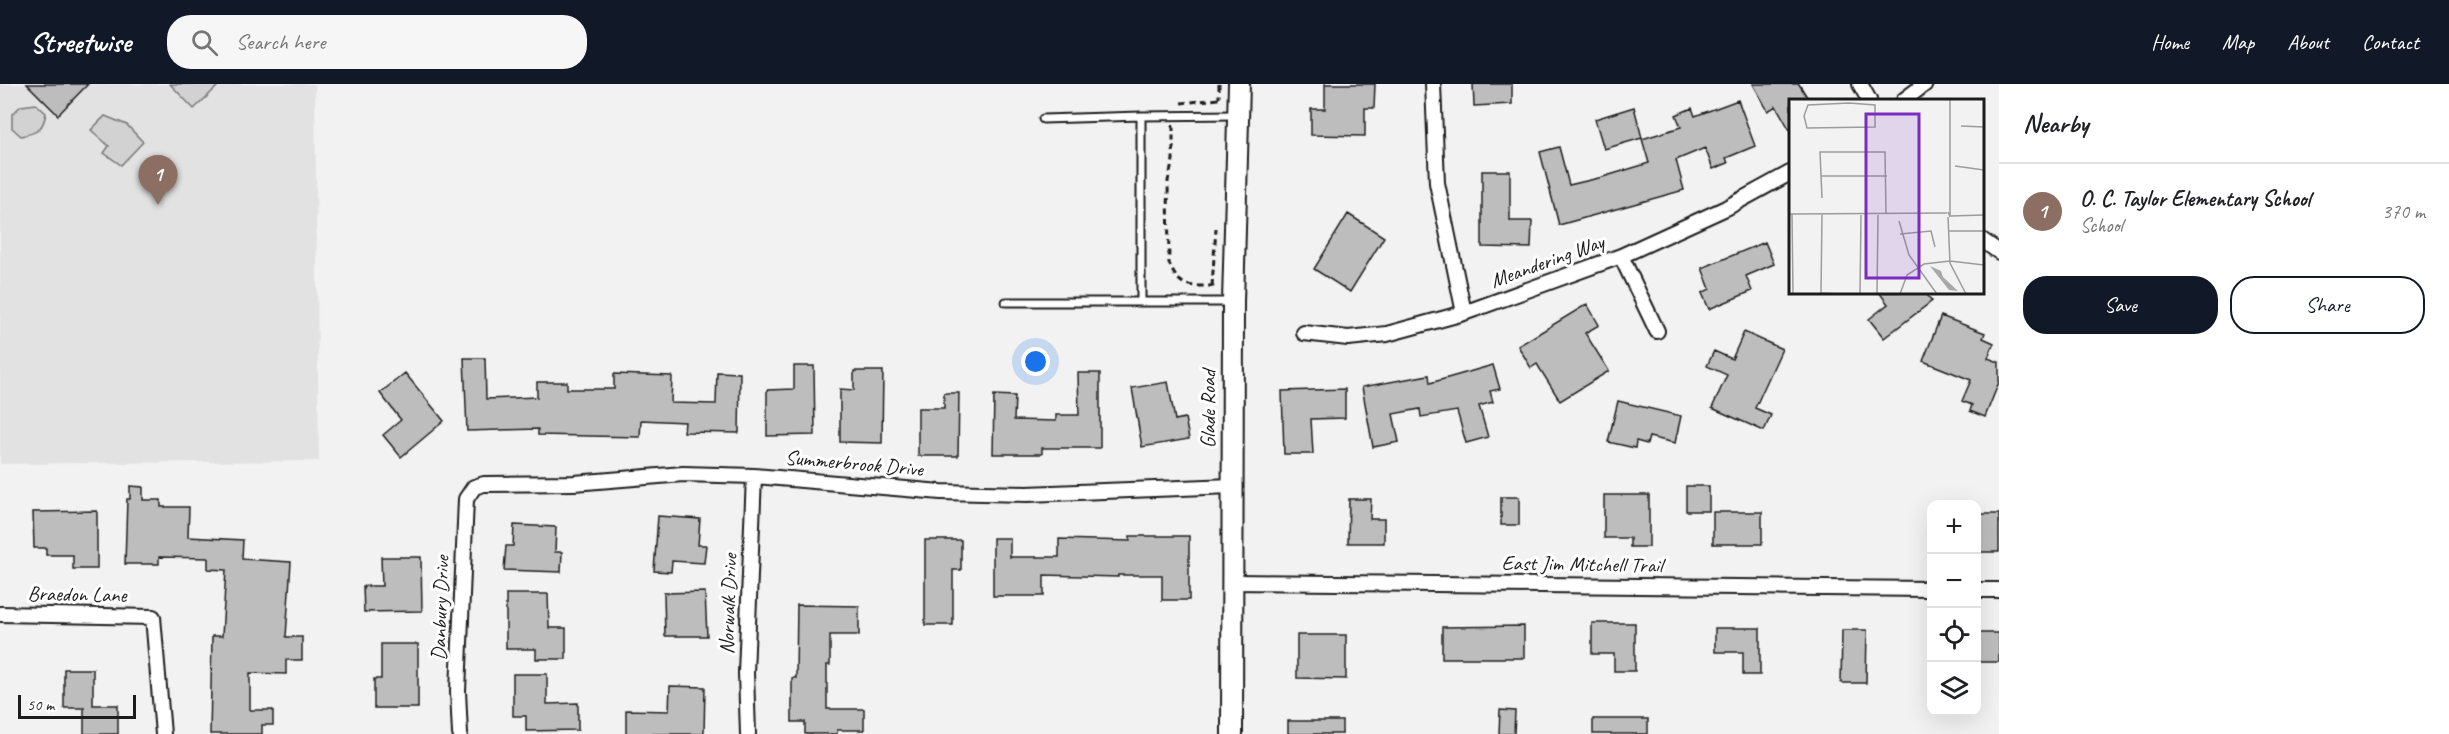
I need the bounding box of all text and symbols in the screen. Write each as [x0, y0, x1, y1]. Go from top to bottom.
search box [167, 15, 587, 69]
text: Streetwise [30, 25, 131, 60]
icon: search [188, 26, 221, 59]
text: Search here [236, 28, 325, 56]
text: Home [2151, 29, 2189, 55]
text: Map [2222, 29, 2254, 55]
text: About [2287, 29, 2329, 55]
text: Contact [2362, 29, 2419, 55]
inset map [1789, 99, 1984, 294]
text: Nearby [2023, 107, 2088, 140]
pin: 1 [138, 156, 178, 205]
text: O. C. Taylor Elementary School [2080, 185, 2311, 213]
text: 1 [2038, 199, 2047, 224]
text: 370 m [2382, 199, 2425, 224]
text: School [2080, 213, 2123, 238]
street label: Meandering Way [1487, 228, 1609, 294]
button: Save [2023, 276, 2218, 334]
button: Share [2230, 276, 2425, 334]
your location [1021, 347, 1050, 376]
street label: Glade Road [1195, 367, 1221, 448]
street label: Summerbrook Drive [784, 444, 925, 482]
map controls [1927, 500, 1981, 716]
button: + [1927, 500, 1981, 554]
street label: East Jim Mitchell Trail [1501, 550, 1666, 578]
street label: Norwalk Drive [713, 551, 743, 655]
street label: Danbury Drive [425, 553, 455, 661]
button: − [1927, 554, 1981, 608]
street label: Braedon Lane [27, 580, 128, 608]
button: locate [1927, 608, 1981, 662]
button: layers [1927, 662, 1981, 716]
scale bar [18, 692, 136, 720]
text: 50 m [27, 695, 54, 715]

